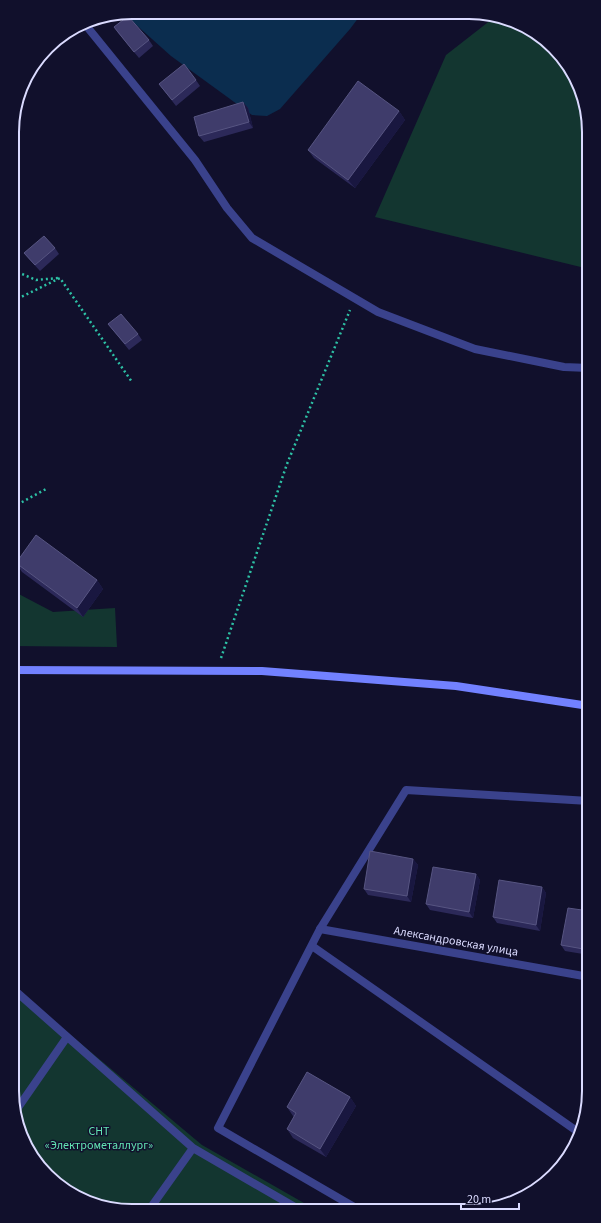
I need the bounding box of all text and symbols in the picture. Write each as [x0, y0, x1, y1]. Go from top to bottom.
street label: Александровская улица [392, 922, 519, 961]
park label: СНТ «Электрометаллург» [45, 1123, 153, 1154]
scale bar [461, 1185, 519, 1211]
text: 20 m [467, 1191, 491, 1208]

